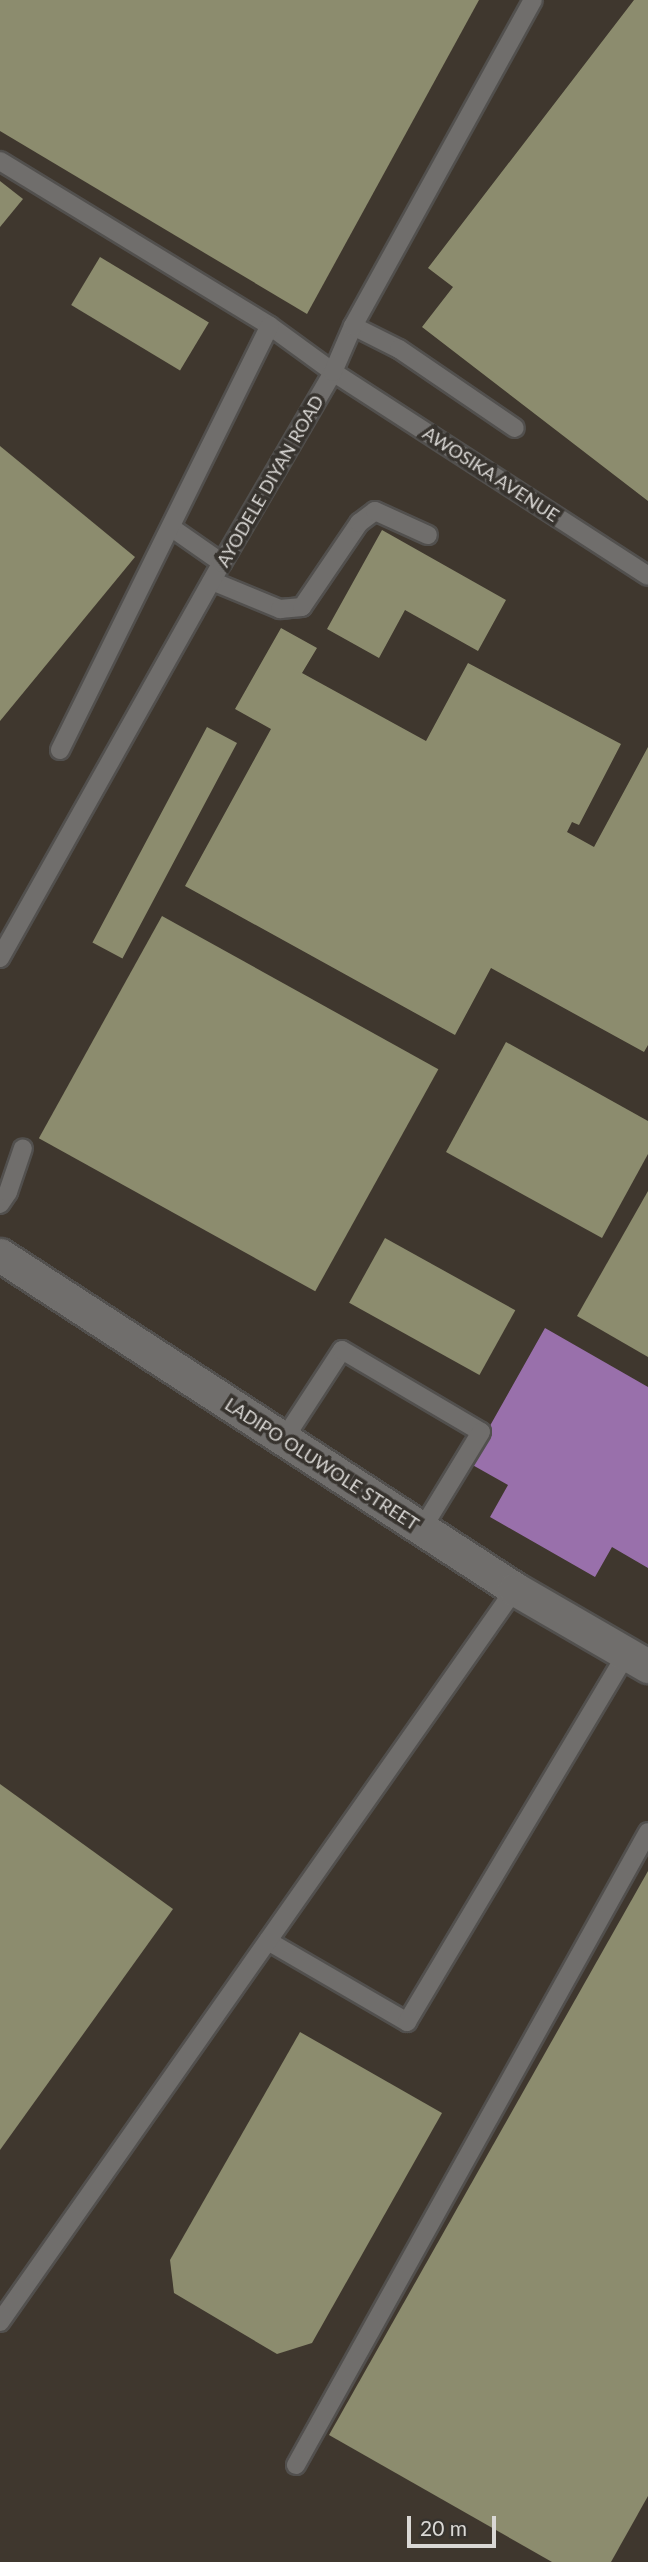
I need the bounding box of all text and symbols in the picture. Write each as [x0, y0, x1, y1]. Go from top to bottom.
street label: AYODELE DIYAN ROAD [212, 391, 328, 571]
street label: AWOSIKA AVENUE [418, 422, 564, 526]
street label: LADIPO OLUWOLE STREET [221, 1393, 423, 1535]
scale bar [410, 2502, 499, 2546]
text: 20 m [420, 2515, 467, 2540]

